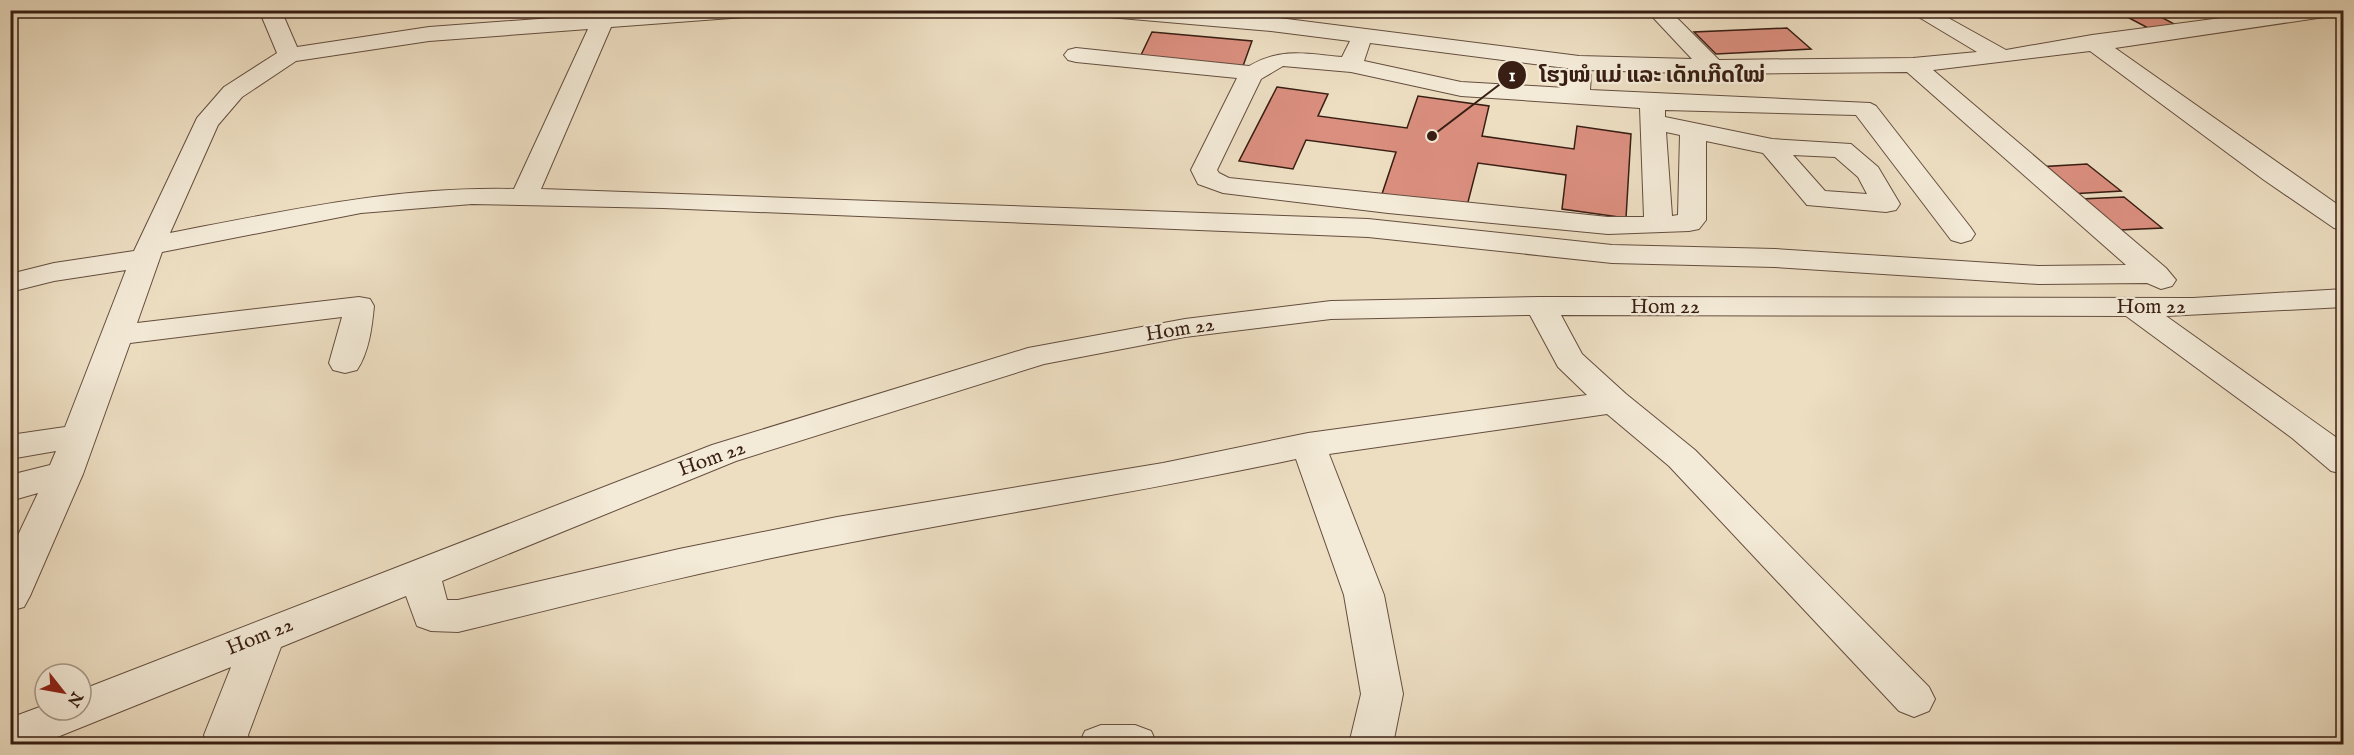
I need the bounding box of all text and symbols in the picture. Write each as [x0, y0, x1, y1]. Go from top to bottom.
callout: ໂຮງໝໍ ແມ່ ແລະ ເດັກເກີດໃໝ່ [1497, 55, 1777, 95]
text: ໂຮງໝໍ ແມ່ ແລະ ເດັກເກີດໃໝ່ [1538, 62, 1765, 90]
text: 1 [1509, 65, 1516, 88]
street label: Hom 22 [1630, 294, 1700, 321]
street label: Hom 22 [2116, 294, 2186, 321]
street label: Hom 22 [1144, 311, 1217, 349]
street label: Hom 22 [675, 434, 749, 484]
street label: Hom 22 [223, 611, 297, 663]
north arrow [33, 662, 93, 722]
text: N [62, 687, 87, 710]

